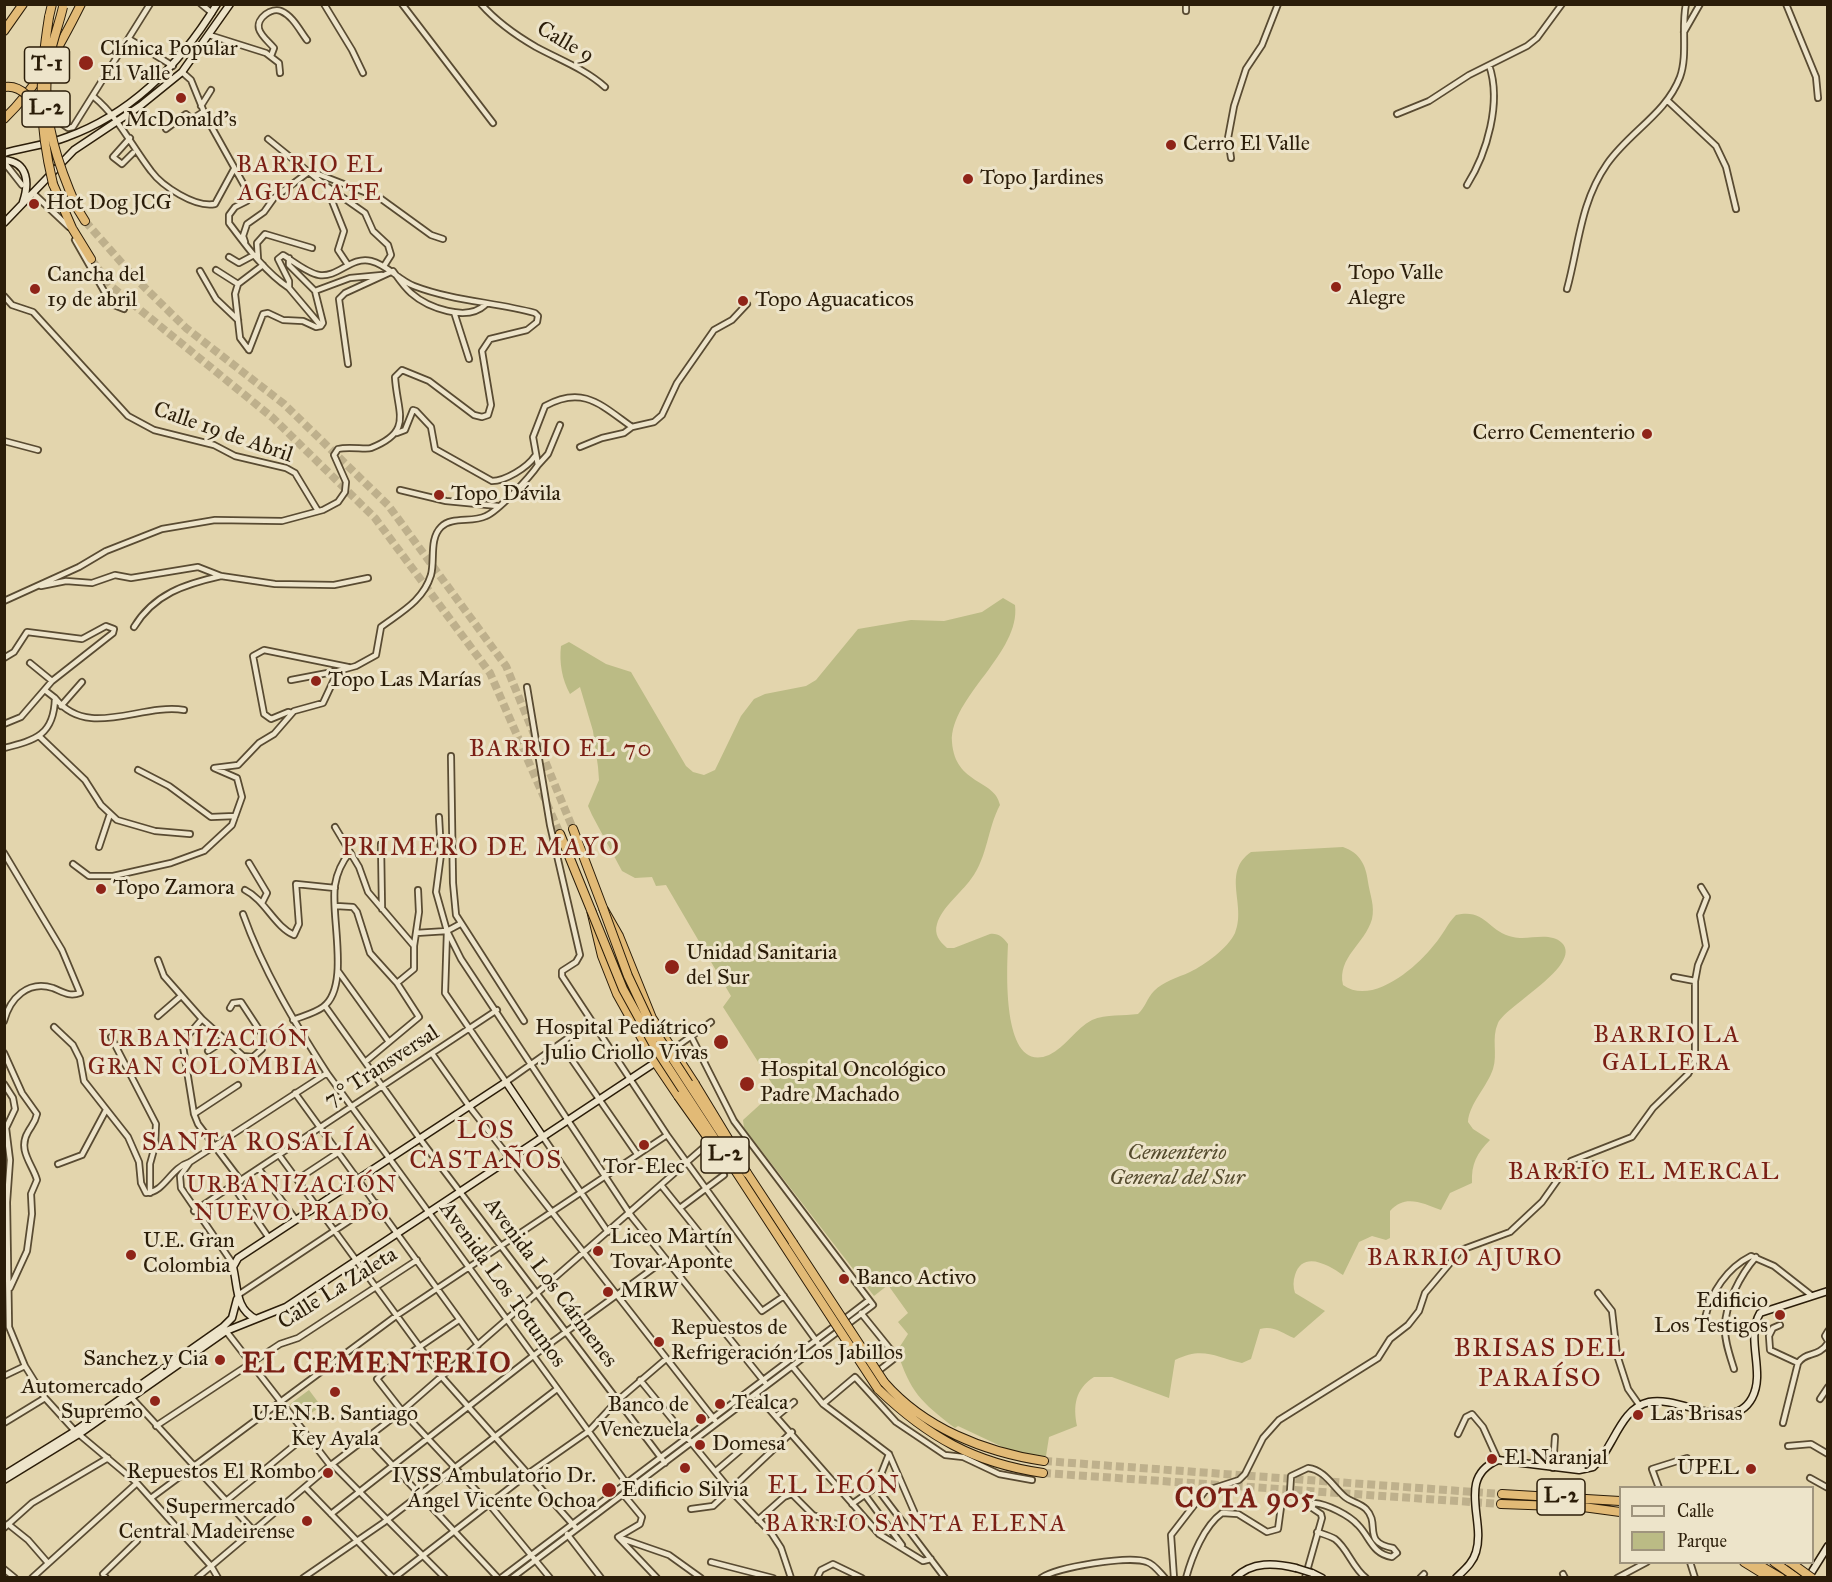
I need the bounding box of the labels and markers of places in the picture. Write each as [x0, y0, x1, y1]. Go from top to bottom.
place label: Clínica Popular El Valle [100, 37, 238, 88]
marker: Clínica Popular El Valle [77, 54, 95, 72]
marker: McDonald's [174, 91, 188, 105]
place label: McDonald's [125, 108, 237, 134]
place label: Cerro El Valle [1183, 132, 1310, 158]
marker: Cerro El Valle [1164, 138, 1178, 152]
place label: Topo Jardines [980, 166, 1103, 192]
marker: Topo Jardines [961, 172, 975, 186]
place label: Hot Dog JCG [46, 191, 172, 217]
marker: Hot Dog JCG [27, 197, 41, 211]
place label: Topo Valle Alegre [1348, 261, 1443, 312]
place label: Cancha del 19 de abril [47, 263, 145, 314]
marker: Topo Valle Alegre [1329, 280, 1343, 294]
marker: Cancha del 19 de abril [28, 282, 42, 296]
place label: Topo Aguacaticos [755, 288, 914, 314]
marker: Topo Aguacaticos [736, 294, 750, 308]
place label: Cerro Cementerio [1473, 421, 1635, 447]
marker: Cerro Cementerio [1640, 427, 1654, 441]
place label: Topo Dávila [451, 482, 561, 508]
marker: Topo Dávila [432, 488, 446, 502]
place label: Topo Las Marías [328, 668, 481, 694]
marker: Topo Las Marías [309, 674, 323, 688]
place label: Topo Zamora [113, 876, 235, 902]
marker: Topo Zamora [94, 882, 108, 896]
place label: Unidad Sanitaria del Sur [686, 941, 837, 992]
marker: Unidad Sanitaria del Sur [663, 958, 681, 976]
place label: Hospital Pediátrico Julio Criollo Vivas [535, 1016, 708, 1068]
marker: Hospital Pediátrico Julio Criollo Vivas [712, 1033, 730, 1051]
place label: Hospital Oncológico Padre Machado [760, 1058, 946, 1110]
marker: Hospital Oncológico Padre Machado [738, 1075, 756, 1093]
marker: Tor-Elec [637, 1138, 651, 1152]
place label: Tor-Elec [603, 1155, 685, 1181]
place label: Liceo Martín Tovar Aponte [610, 1225, 733, 1276]
place label: U.E. Gran Colombia [143, 1229, 235, 1280]
marker: Liceo Martín Tovar Aponte [591, 1244, 605, 1258]
marker: U.E. Gran Colombia [124, 1248, 138, 1262]
place label: Banco Activo [856, 1266, 976, 1292]
marker: Banco Activo [837, 1272, 851, 1286]
place label: MRW [620, 1279, 678, 1305]
marker: MRW [601, 1285, 615, 1299]
place label: Edificio Los Testigos [1654, 1289, 1768, 1340]
marker: Edificio Los Testigos [1773, 1308, 1787, 1322]
place label: Repuestos de Refrigeración Los Jabillos [671, 1316, 903, 1368]
marker: Repuestos de Refrigeración Los Jabillos [652, 1335, 666, 1349]
place label: Sanchez y Cia [83, 1347, 208, 1373]
marker: Sanchez y Cia [213, 1353, 227, 1367]
place label: Automercado Supremo [21, 1375, 143, 1426]
marker: U.E.N.B. Santiago Key Ayala [328, 1385, 342, 1399]
place label: Tealca [732, 1391, 788, 1417]
place label: Banco de Venezuela [599, 1393, 689, 1444]
marker: Automercado Supremo [148, 1394, 162, 1408]
marker: Tealca [713, 1397, 727, 1411]
place label: U.E.N.B. Santiago Key Ayala [252, 1402, 418, 1454]
place label: Las Brisas [1650, 1402, 1742, 1428]
marker: Las Brisas [1631, 1408, 1645, 1422]
marker: Banco de Venezuela [694, 1412, 708, 1426]
place label: Domesa [712, 1432, 785, 1458]
marker: Domesa [693, 1438, 707, 1452]
place label: El Naranjal [1504, 1446, 1608, 1472]
marker: El Naranjal [1485, 1452, 1499, 1466]
place label: UPEL [1677, 1456, 1739, 1482]
place label: Repuestos El Rombo [127, 1460, 316, 1486]
marker: Edificio Silvia [678, 1461, 692, 1475]
marker: UPEL [1744, 1462, 1758, 1476]
place label: IVSS Ambulatorio Dr. Ángel Vicente Ochoa [392, 1464, 596, 1516]
marker: Repuestos El Rombo [321, 1466, 335, 1480]
place label: Edificio Silvia [621, 1478, 749, 1504]
marker: IVSS Ambulatorio Dr. Ángel Vicente Ochoa [600, 1481, 618, 1499]
place label: Supermercado Central Madeirense [118, 1495, 295, 1546]
marker: Supermercado Central Madeirense [300, 1514, 314, 1528]

